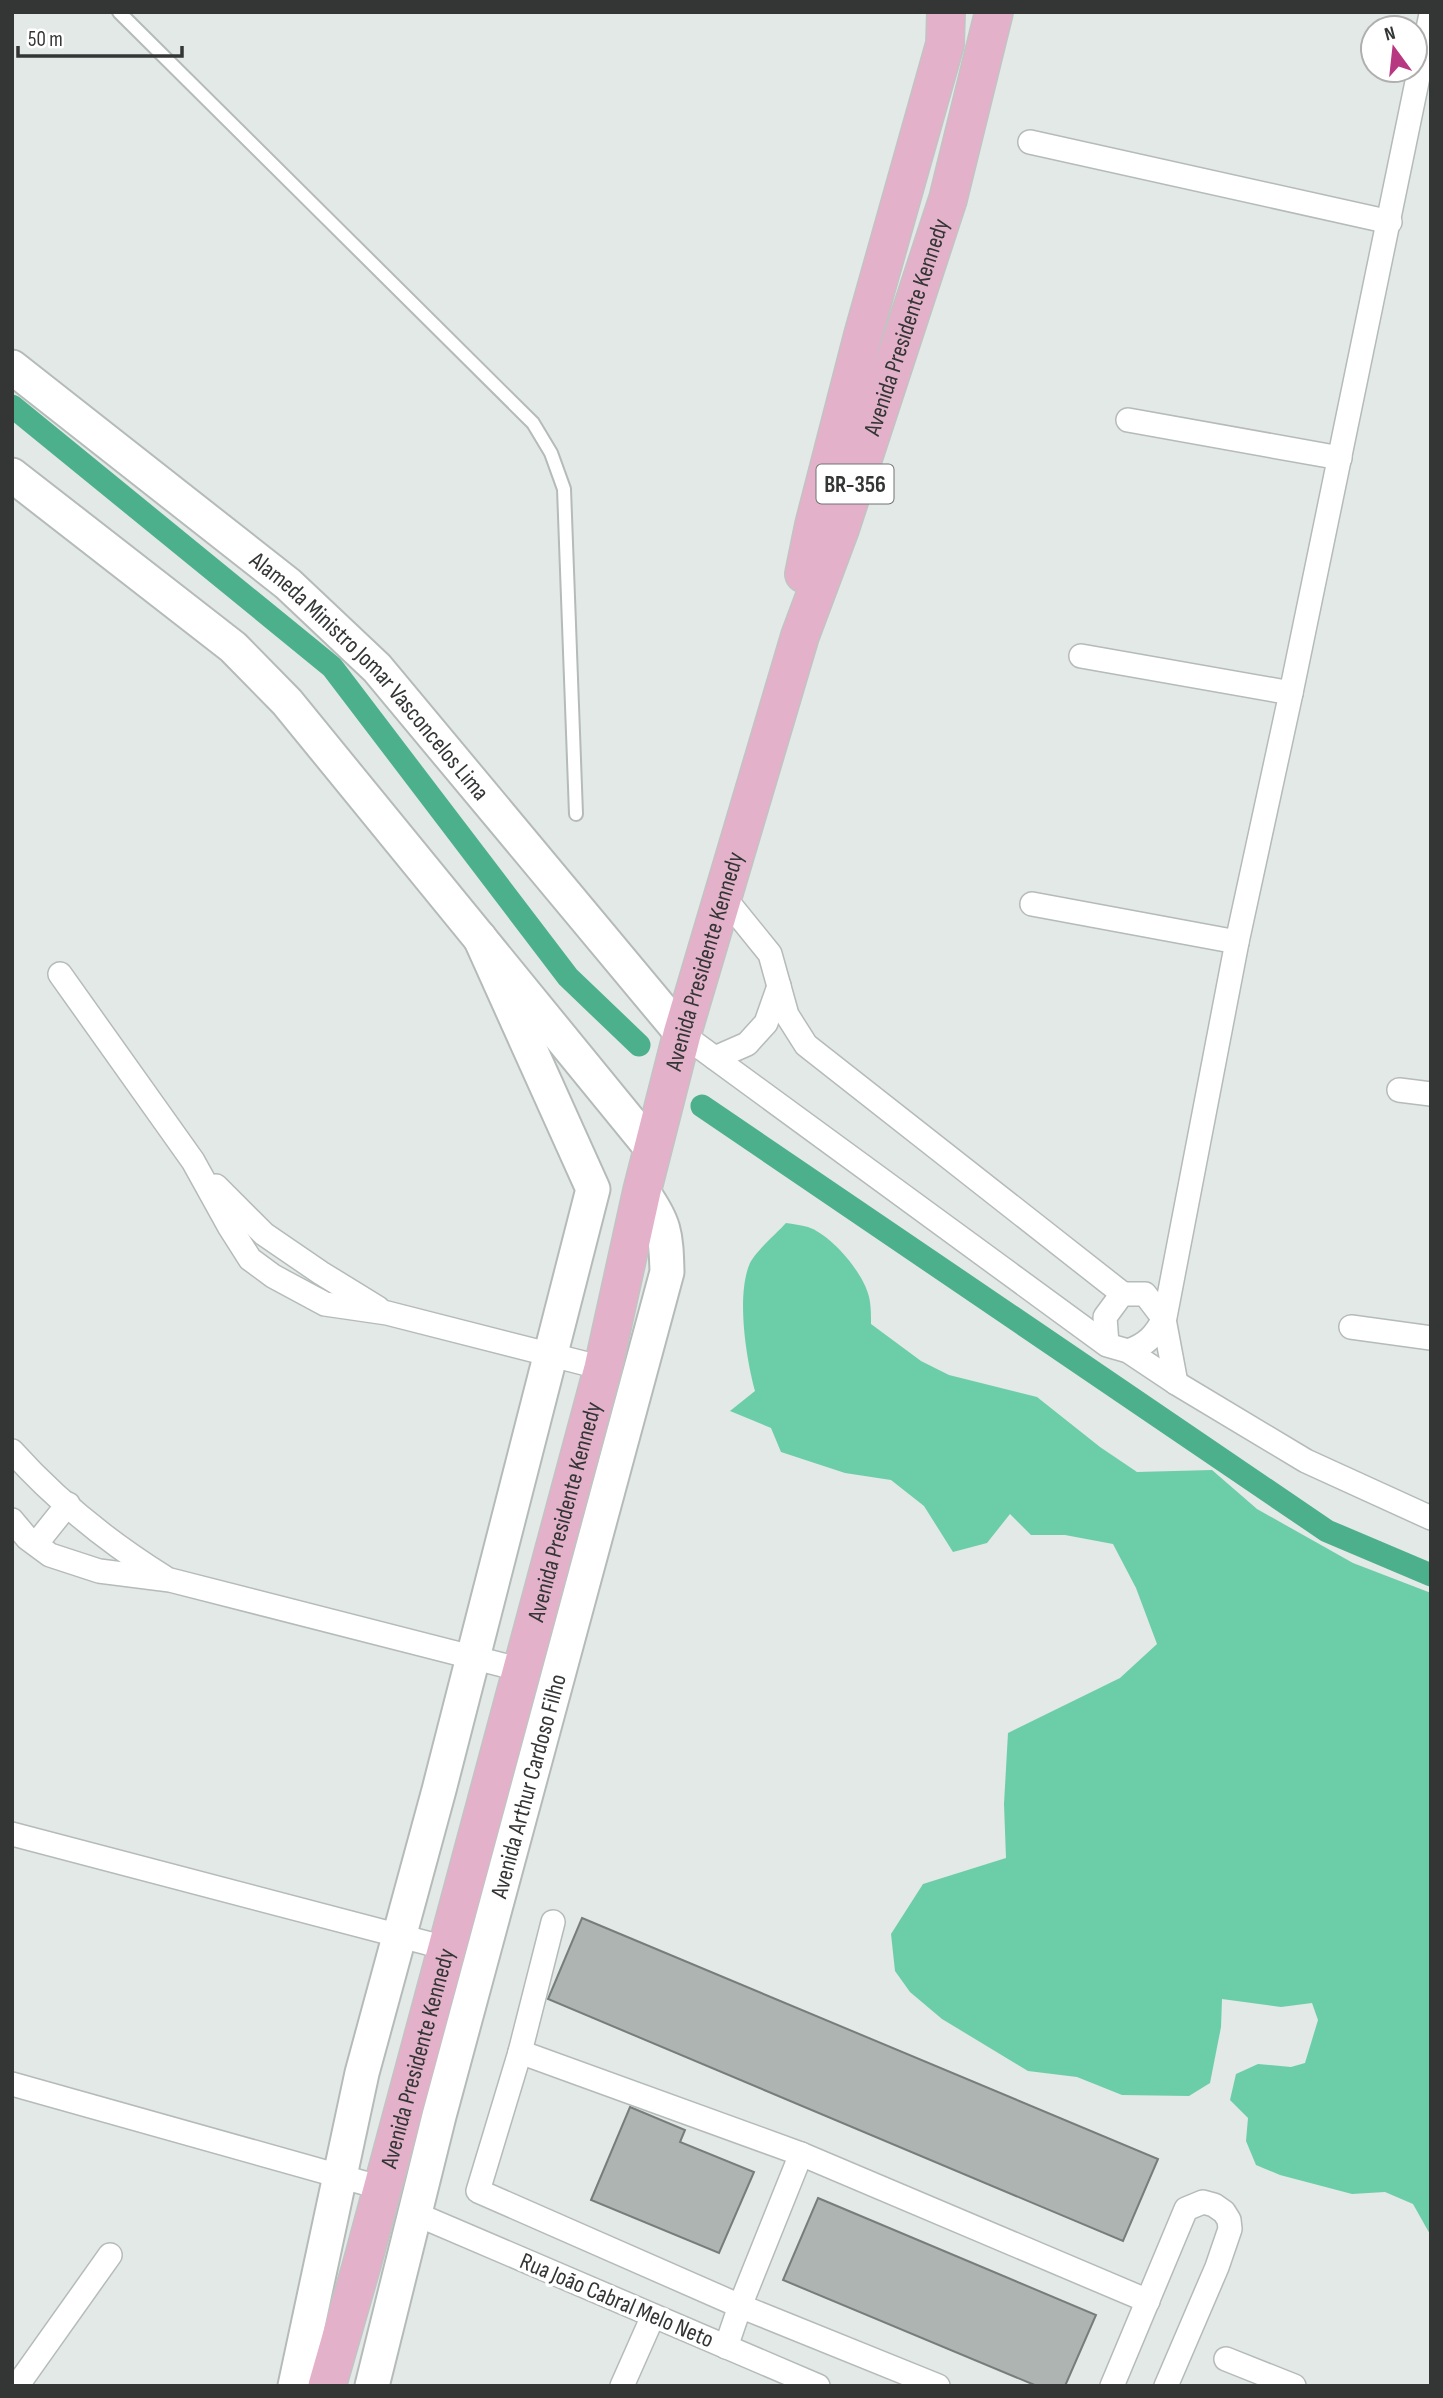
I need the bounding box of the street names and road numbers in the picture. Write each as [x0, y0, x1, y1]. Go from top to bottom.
street label: Avenida Presidente Kennedy [857, 215, 956, 440]
road number: BR-356 [816, 464, 894, 504]
street label: Alameda Ministro Jomar Vasconcelos Lima [243, 545, 495, 806]
street label: Avenida Presidente Kennedy [659, 849, 750, 1075]
street label: Avenida Presidente Kennedy [521, 1399, 608, 1626]
street label: Avenida Arthur Cardoso Filho [484, 1671, 573, 1902]
street label: Avenida Presidente Kennedy [374, 1945, 461, 2172]
street label: Rua João Cabral Melo Neto [516, 2247, 718, 2354]

